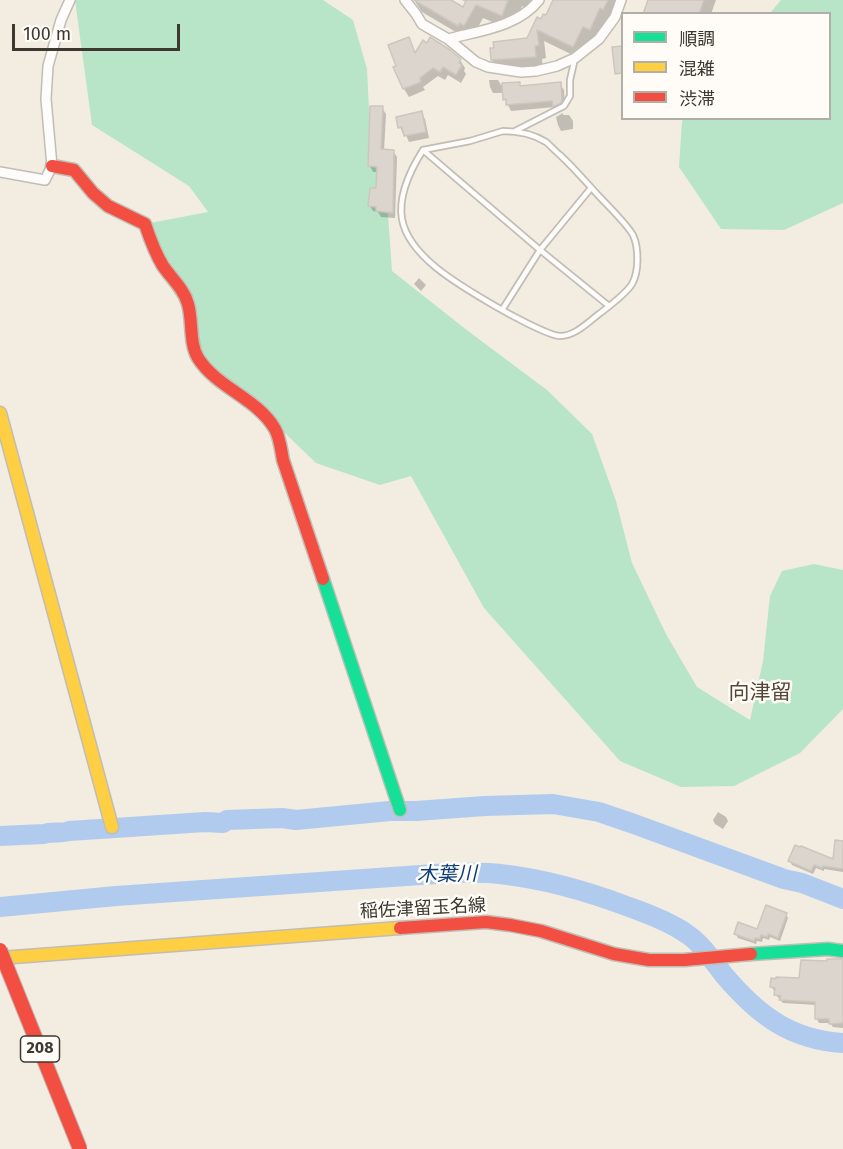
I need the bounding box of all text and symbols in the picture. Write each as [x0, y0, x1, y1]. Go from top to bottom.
scale bar [15, 12, 183, 50]
legend [621, 12, 831, 120]
text: 100 m [23, 23, 71, 45]
text: 順調 [679, 28, 715, 50]
text: 混雑 [679, 58, 715, 80]
text: 渋滞 [679, 88, 715, 110]
district label: 向津留 [729, 680, 791, 706]
water label: 木葉川 [417, 862, 477, 888]
street label: 稲佐津留玉名線 [360, 895, 486, 923]
road number: 208 [20, 1036, 60, 1062]

